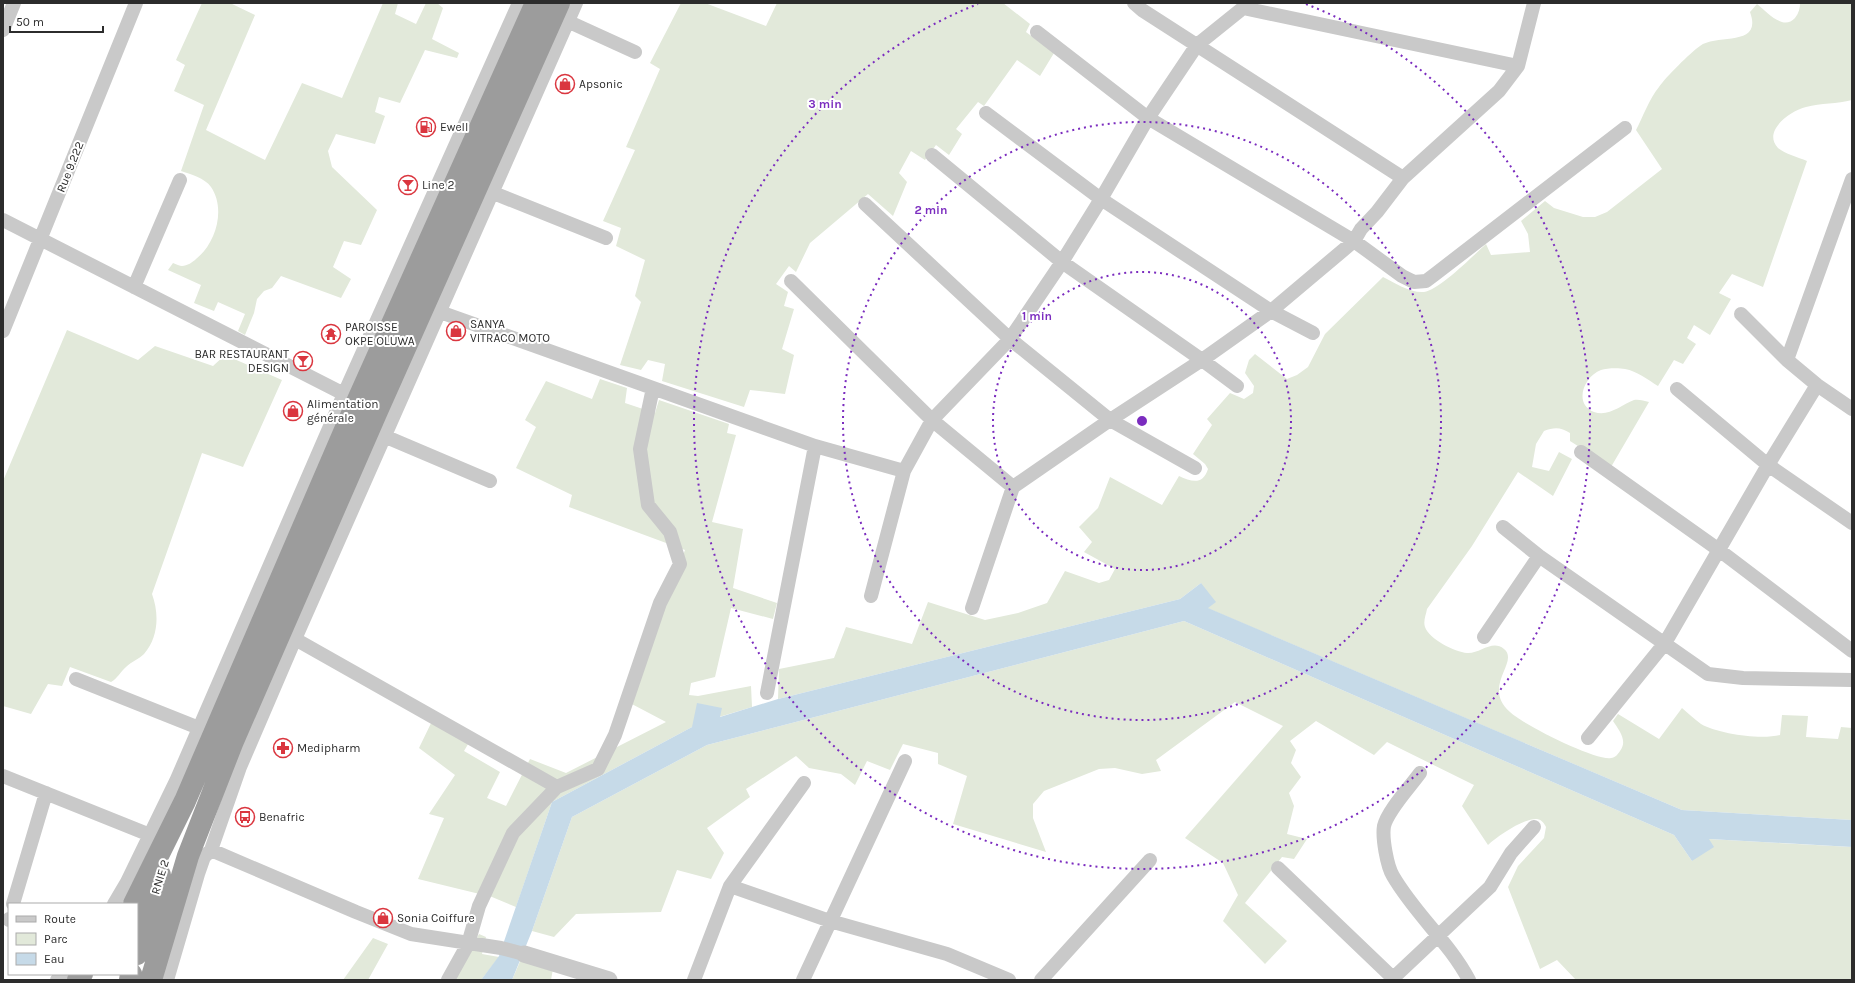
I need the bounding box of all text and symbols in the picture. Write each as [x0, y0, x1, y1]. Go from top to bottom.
scale bar [10, 8, 103, 34]
text: 50 m [16, 15, 44, 29]
shop icon: Apsonic [554, 73, 576, 95]
place label: Apsonic [579, 77, 623, 91]
text: 3 min [808, 97, 842, 111]
fuel station icon: Ewell [415, 116, 437, 138]
place label: Ewell [440, 120, 468, 134]
street label: Rue 9.222 [53, 139, 87, 194]
bar icon: Line 2 [397, 174, 419, 196]
place label: Line 2 [422, 178, 454, 192]
text: 2 min [914, 203, 948, 217]
text: 1 min [1022, 309, 1052, 323]
place label: SANYA VITRACO MOTO [470, 317, 550, 345]
place label: PAROISSE OKPE OLUWA [345, 320, 415, 348]
shop icon: SANYA VITRACO MOTO [445, 320, 467, 342]
temple icon: PAROISSE OKPE OLUWA [320, 323, 342, 345]
place label: BAR RESTAURANT DESIGN [194, 347, 289, 375]
bar icon: BAR RESTAURANT DESIGN [292, 350, 314, 372]
place label: Alimentation générale [307, 397, 378, 425]
shop icon: Alimentation générale [282, 400, 304, 422]
centre of rings [1135, 414, 1149, 428]
pharmacy icon: Medipharm [272, 737, 294, 759]
place label: Medipharm [297, 741, 360, 755]
bus stop icon: Benafric [234, 806, 256, 828]
place label: Benafric [259, 810, 305, 824]
street label: RNIE 2 [148, 858, 172, 896]
legend [8, 903, 138, 975]
shop icon: Sonia Coiffure [372, 907, 394, 929]
place label: Sonia Coiffure [397, 911, 475, 925]
text: Route [44, 912, 76, 926]
text: Parc [44, 932, 68, 946]
text: Eau [44, 952, 65, 966]

